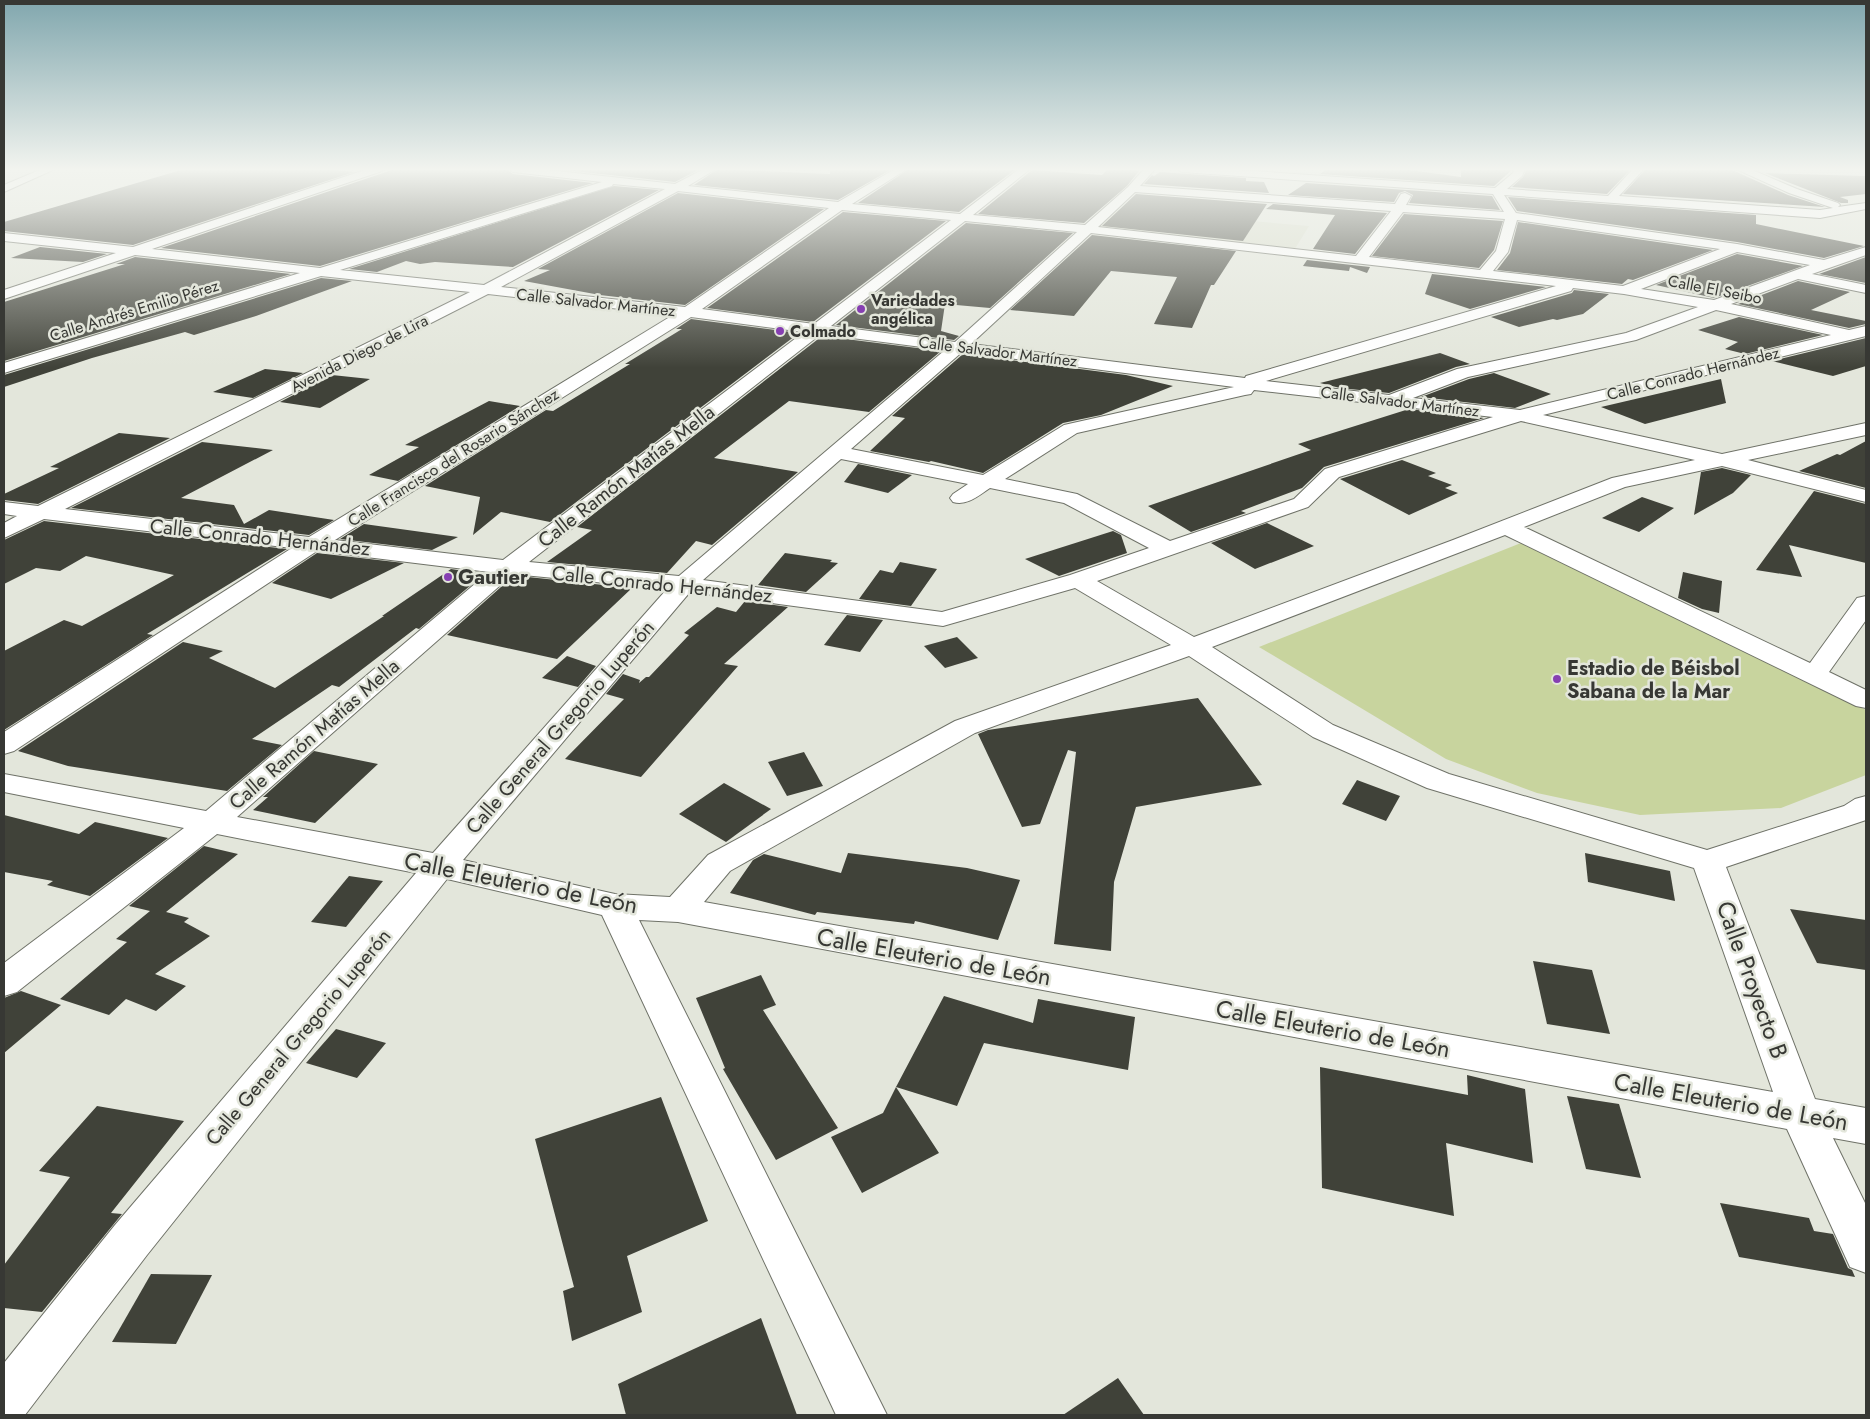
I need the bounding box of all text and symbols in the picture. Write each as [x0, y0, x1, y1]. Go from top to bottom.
street label: Calle El Seibo [1666, 269, 1764, 310]
street label: Calle Andrés Emilio Pérez [47, 274, 222, 347]
street label: Calle Salvador Martínez [515, 283, 677, 322]
place label: Variedades angélica [870, 289, 955, 330]
marker: Variedades angélica [855, 303, 867, 315]
street label: Avenida Diego de Lira [286, 309, 432, 398]
place label: Colmado [790, 320, 856, 343]
marker: Colmado [774, 325, 786, 337]
street label: Calle Salvador Martínez [917, 330, 1079, 373]
street label: Calle Conrado Hernández [1604, 341, 1782, 406]
street label: Calle Salvador Martínez [1319, 380, 1481, 423]
street label: Calle Francisco del Rosario Sánchez [343, 382, 564, 532]
street label: Calle Ramón Matías Mella [532, 398, 721, 555]
street label: Calle Conrado Hernández [148, 512, 372, 563]
street label: Calle Conrado Hernández [550, 559, 774, 610]
place label: Gautier [458, 563, 529, 592]
marker: Gautier [442, 571, 454, 583]
street label: Calle General Gregorio Luperón [459, 614, 662, 841]
street label: Calle Ramón Matías Mella [223, 652, 406, 817]
place label: Estadio de Béisbol Sabana de la Mar [1567, 654, 1740, 706]
marker: Estadio de Béisbol Sabana de la Mar [1551, 673, 1563, 685]
street label: Calle Eleuterio de León [401, 843, 641, 922]
street label: Calle Proyecto B [1708, 896, 1797, 1064]
street label: Calle Eleuterio de León [814, 919, 1054, 994]
street label: Calle General Gregorio Luperón [199, 923, 398, 1152]
street label: Calle Eleuterio de León [1213, 991, 1453, 1066]
street label: Calle Eleuterio de León [1611, 1064, 1851, 1139]

